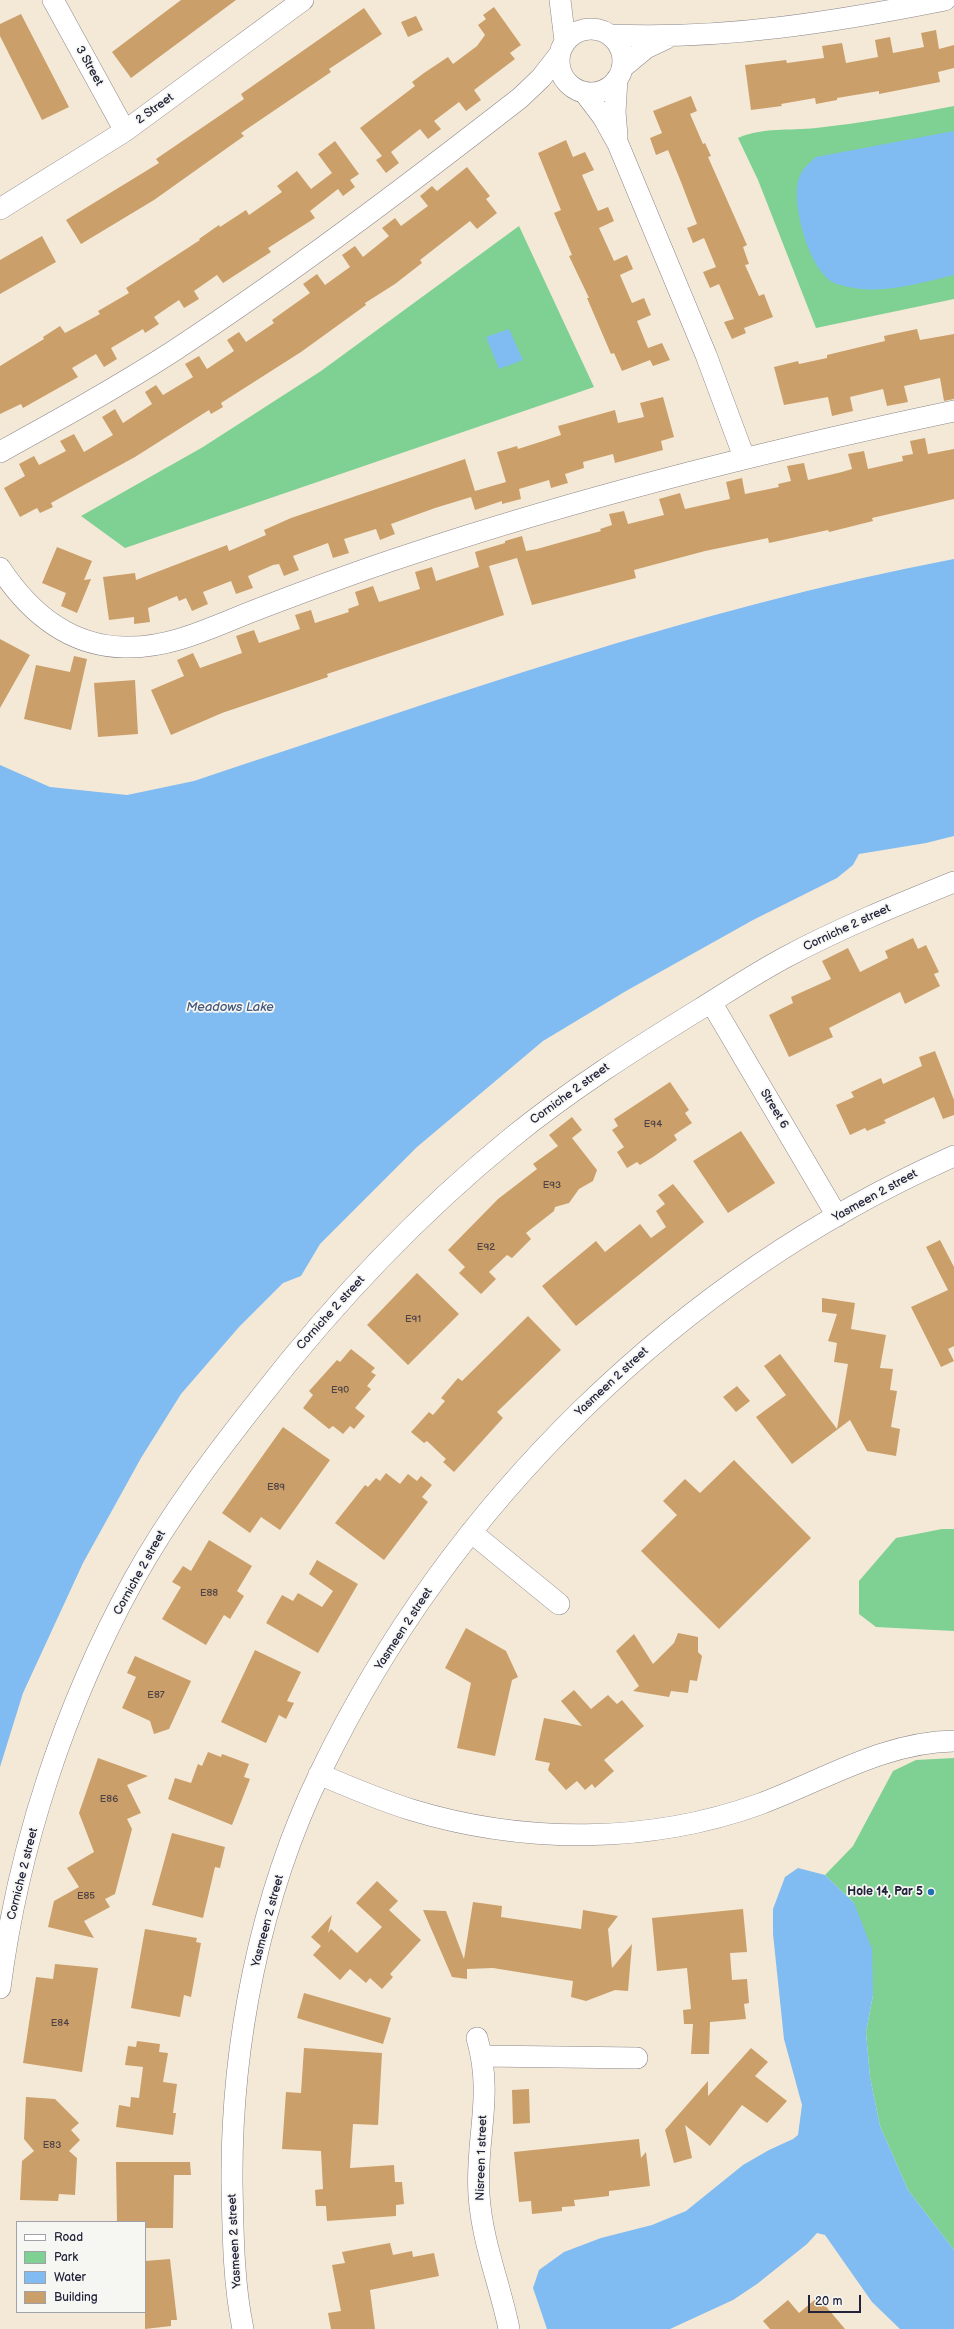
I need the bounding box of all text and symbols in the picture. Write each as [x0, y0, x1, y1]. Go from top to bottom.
street label: 3 Street [72, 43, 106, 89]
street label: 2 Street [133, 90, 177, 128]
street label: Corniche 2 street [801, 901, 893, 955]
water label: Meadows Lake [186, 1000, 274, 1016]
street label: Corniche 2 street [528, 1060, 612, 1128]
street label: Street 6 [757, 1087, 791, 1131]
house number: E94 [644, 1118, 662, 1130]
street label: Yasmeen 2 street [830, 1167, 920, 1225]
house number: E93 [543, 1179, 561, 1191]
house number: E92 [477, 1241, 495, 1253]
street label: Corniche 2 street [294, 1273, 368, 1353]
house number: E91 [405, 1313, 421, 1325]
street label: Yasmeen 2 street [572, 1344, 652, 1420]
house number: E90 [331, 1384, 349, 1396]
house number: E89 [267, 1481, 285, 1493]
street label: Corniche 2 street [111, 1528, 169, 1618]
street label: Yasmeen 2 street [372, 1585, 436, 1673]
house number: E88 [200, 1587, 218, 1599]
house number: E87 [147, 1689, 165, 1701]
house number: E86 [100, 1793, 118, 1805]
street label: Corniche 2 street [5, 1826, 41, 1922]
street label: Yasmeen 2 street [249, 1873, 287, 1969]
place label: Hole 14, Par 5 [847, 1885, 923, 1899]
marker: Hole 14, Par 5 [926, 1887, 936, 1897]
house number: E85 [77, 1890, 95, 1902]
house number: E84 [51, 2017, 69, 2029]
street label: Nisreen 1 street [473, 2115, 491, 2201]
house number: E83 [43, 2139, 61, 2151]
street label: Yasmeen 2 street [225, 2193, 245, 2289]
legend [16, 2221, 146, 2313]
text: Road [54, 2230, 83, 2245]
text: Park [54, 2250, 78, 2265]
text: Water [54, 2270, 86, 2285]
scale bar [810, 2287, 863, 2313]
text: Building [54, 2290, 98, 2305]
text: 20 m [815, 2294, 842, 2309]

